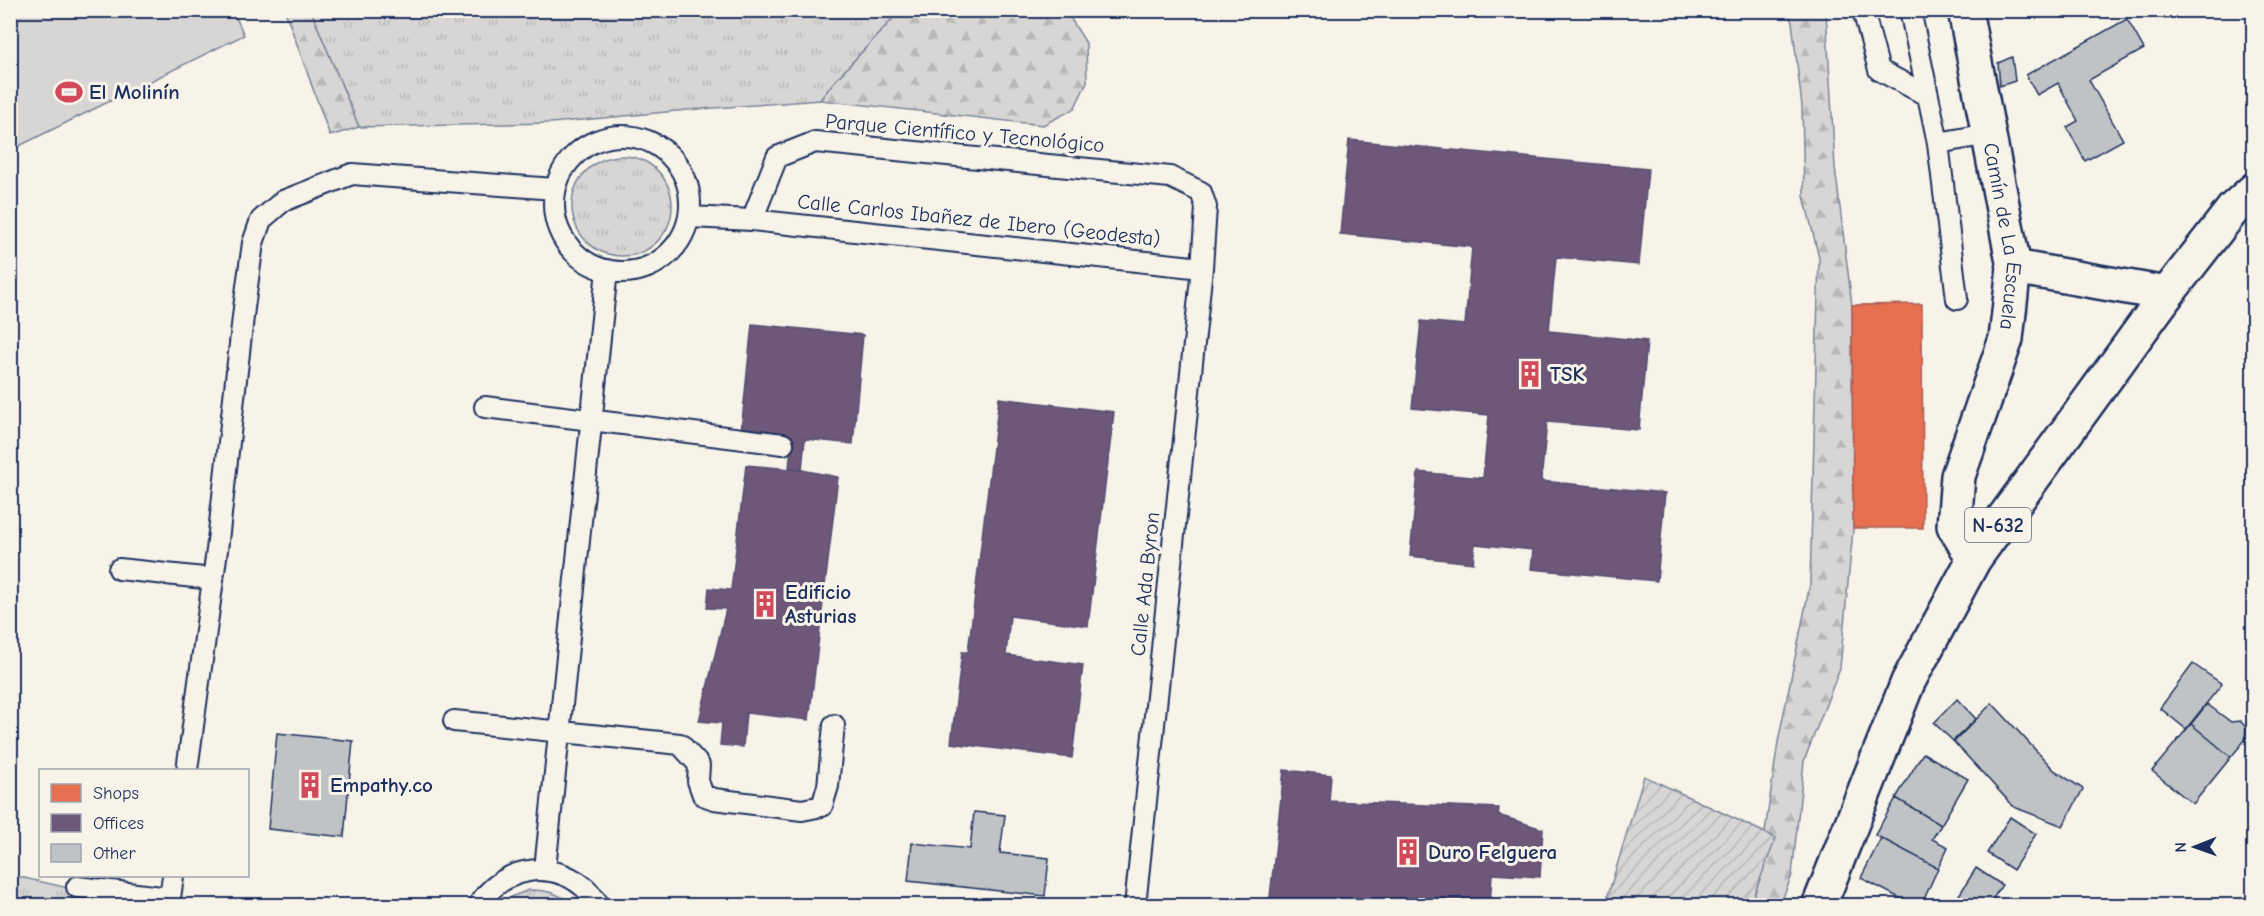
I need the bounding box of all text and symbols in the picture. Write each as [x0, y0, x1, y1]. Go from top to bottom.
sports icon: El Molinín [54, 77, 84, 107]
place label: El Molinín [89, 80, 180, 104]
street label: Parque Científico y Tecnológico [824, 109, 1106, 157]
street label: Camín de La Escuela [1979, 141, 2026, 331]
street label: Calle Carlos Ibañez de Ibero (Geodesta) [796, 189, 1162, 251]
building icon: TSK [1515, 359, 1545, 389]
place label: TSK [1550, 362, 1584, 386]
road number: N-632 [1965, 508, 2031, 542]
street label: Calle Ada Byron [1125, 511, 1165, 657]
place label: Edificio Asturias [785, 580, 857, 628]
building icon: Edificio Asturias [750, 589, 780, 619]
legend [39, 769, 249, 877]
building icon: Empathy.co [295, 770, 325, 800]
place label: Empathy.co [330, 773, 433, 797]
text: Shops [93, 783, 139, 804]
text: Offices [93, 813, 144, 834]
north arrow [2165, 817, 2225, 877]
building icon: Duro Felguera [1393, 837, 1423, 867]
place label: Duro Felguera [1428, 840, 1557, 864]
text: N [2172, 842, 2190, 853]
text: Other [93, 843, 136, 864]

